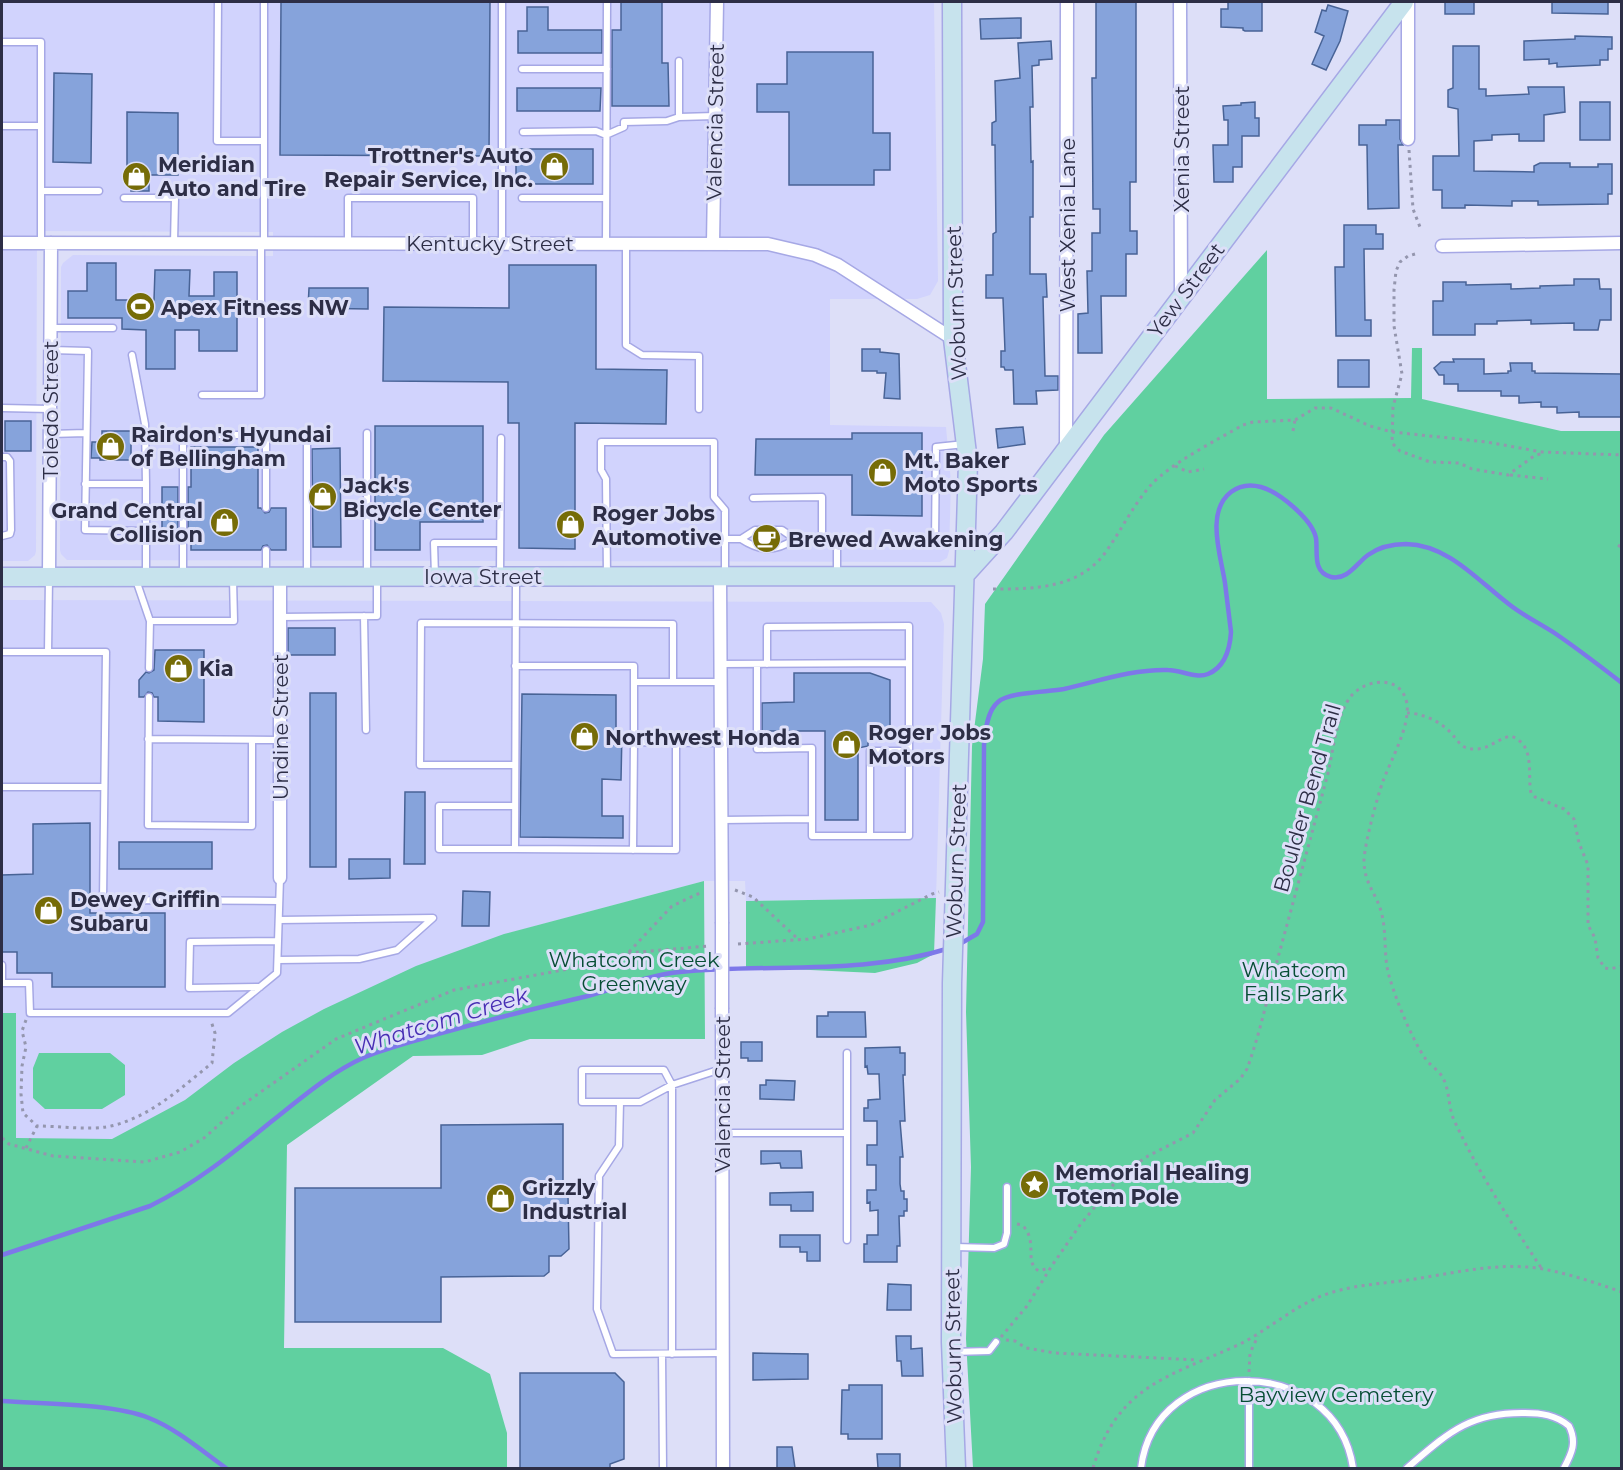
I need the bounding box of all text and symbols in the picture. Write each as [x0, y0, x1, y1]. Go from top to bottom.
street label: Valencia Street [701, 43, 729, 201]
street label: Xenia Street [1169, 85, 1194, 213]
street label: West Xenia Lane [1055, 138, 1080, 312]
place label: Trottner's Auto Repair Service, Inc. [324, 143, 533, 192]
shop icon: Trottner's Auto Repair Service, Inc. [538, 151, 570, 183]
place label: Meridian Auto and Tire [157, 152, 306, 201]
shop icon: Meridian Auto and Tire [121, 160, 153, 192]
street label: Woburn Street [941, 225, 971, 381]
street label: Kentucky Street [406, 231, 574, 256]
street label: Yew Street [1142, 238, 1230, 342]
sports icon: Apex Fitness NW [124, 291, 156, 323]
place label: Apex Fitness NW [160, 295, 349, 320]
street label: Toledo Street [38, 341, 63, 479]
place label: Rairdon's Hyundai of Bellingham [131, 422, 332, 471]
shop icon: Rairdon's Hyundai of Bellingham [94, 430, 126, 462]
place label: Mt. Baker Moto Sports [904, 448, 1038, 497]
shop icon: Mt. Baker Moto Sports [867, 456, 899, 488]
place label: Jack's Bicycle Center [342, 473, 502, 522]
shop icon: Jack's Bicycle Center [306, 481, 338, 513]
place label: Grand Central Collision [51, 498, 203, 547]
place label: Roger Jobs Automotive [591, 501, 722, 550]
shop icon: Grand Central Collision [208, 506, 240, 538]
shop icon: Roger Jobs Automotive [555, 509, 587, 541]
cafe icon: Brewed Awakening [751, 523, 783, 555]
place label: Brewed Awakening [788, 527, 1003, 552]
street label: Iowa Street [424, 564, 542, 589]
shop icon: Kia [162, 652, 194, 684]
street label: Undine Street [268, 654, 293, 800]
place label: Kia [199, 656, 234, 681]
street label: Boulder Bend Trail [1268, 701, 1346, 895]
place label: Roger Jobs Motors [868, 720, 991, 769]
shop icon: Northwest Honda [568, 721, 600, 753]
place label: Northwest Honda [605, 725, 800, 750]
shop icon: Roger Jobs Motors [831, 728, 863, 760]
street label: Woburn Street [941, 783, 971, 939]
place label: Dewey Griffin Subaru [70, 887, 220, 936]
shop icon: Dewey Griffin Subaru [33, 895, 65, 927]
park label: Whatcom Creek Greenway [548, 947, 720, 996]
park label: Whatcom Falls Park [1242, 957, 1346, 1006]
water label: Whatcom Creek [350, 981, 532, 1060]
street label: Valencia Street [710, 1015, 735, 1173]
place label: Memorial Healing Totem Pole [1055, 1160, 1250, 1209]
place icon: Memorial Healing Totem Pole [1018, 1168, 1050, 1200]
place label: Grizzly Industrial [522, 1175, 627, 1224]
shop icon: Grizzly Industrial [485, 1183, 517, 1215]
street label: Woburn Street [939, 1268, 967, 1424]
park label: Bayview Cemetery [1238, 1382, 1434, 1407]

